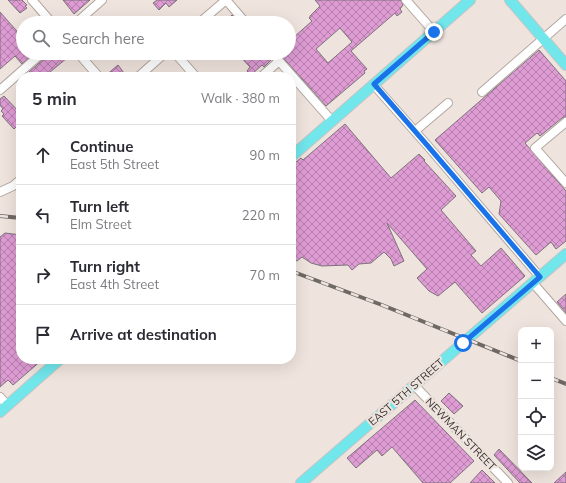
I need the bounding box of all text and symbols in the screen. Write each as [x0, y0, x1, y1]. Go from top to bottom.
search box [16, 16, 296, 60]
route end [425, 23, 443, 41]
icon: search [30, 27, 52, 49]
text: Search here [62, 29, 144, 48]
text: 5 min [32, 88, 77, 109]
text: Walk · 380 m [201, 90, 280, 106]
text: Continue [70, 137, 133, 156]
icon: ahead [32, 144, 54, 166]
text: 90 m [250, 147, 280, 163]
text: East 5th Street [70, 156, 159, 172]
text: Turn left [70, 197, 129, 216]
icon: left [32, 204, 54, 226]
text: 220 m [242, 207, 280, 223]
text: Elm Street [70, 216, 132, 232]
text: Turn right [70, 257, 140, 276]
icon: right [32, 264, 54, 286]
text: 70 m [250, 267, 280, 283]
text: East 4th Street [70, 276, 159, 292]
icon: arrive [32, 324, 54, 346]
text: Arrive at destination [70, 325, 217, 344]
map controls [518, 327, 554, 471]
button: + [518, 327, 554, 363]
route start [454, 334, 472, 352]
street label: EAST 5TH STREET [365, 355, 447, 429]
button: − [518, 363, 554, 399]
street label: NEWMAN STREET [423, 395, 500, 474]
button: locate [518, 399, 554, 435]
button: layers [518, 435, 554, 471]

